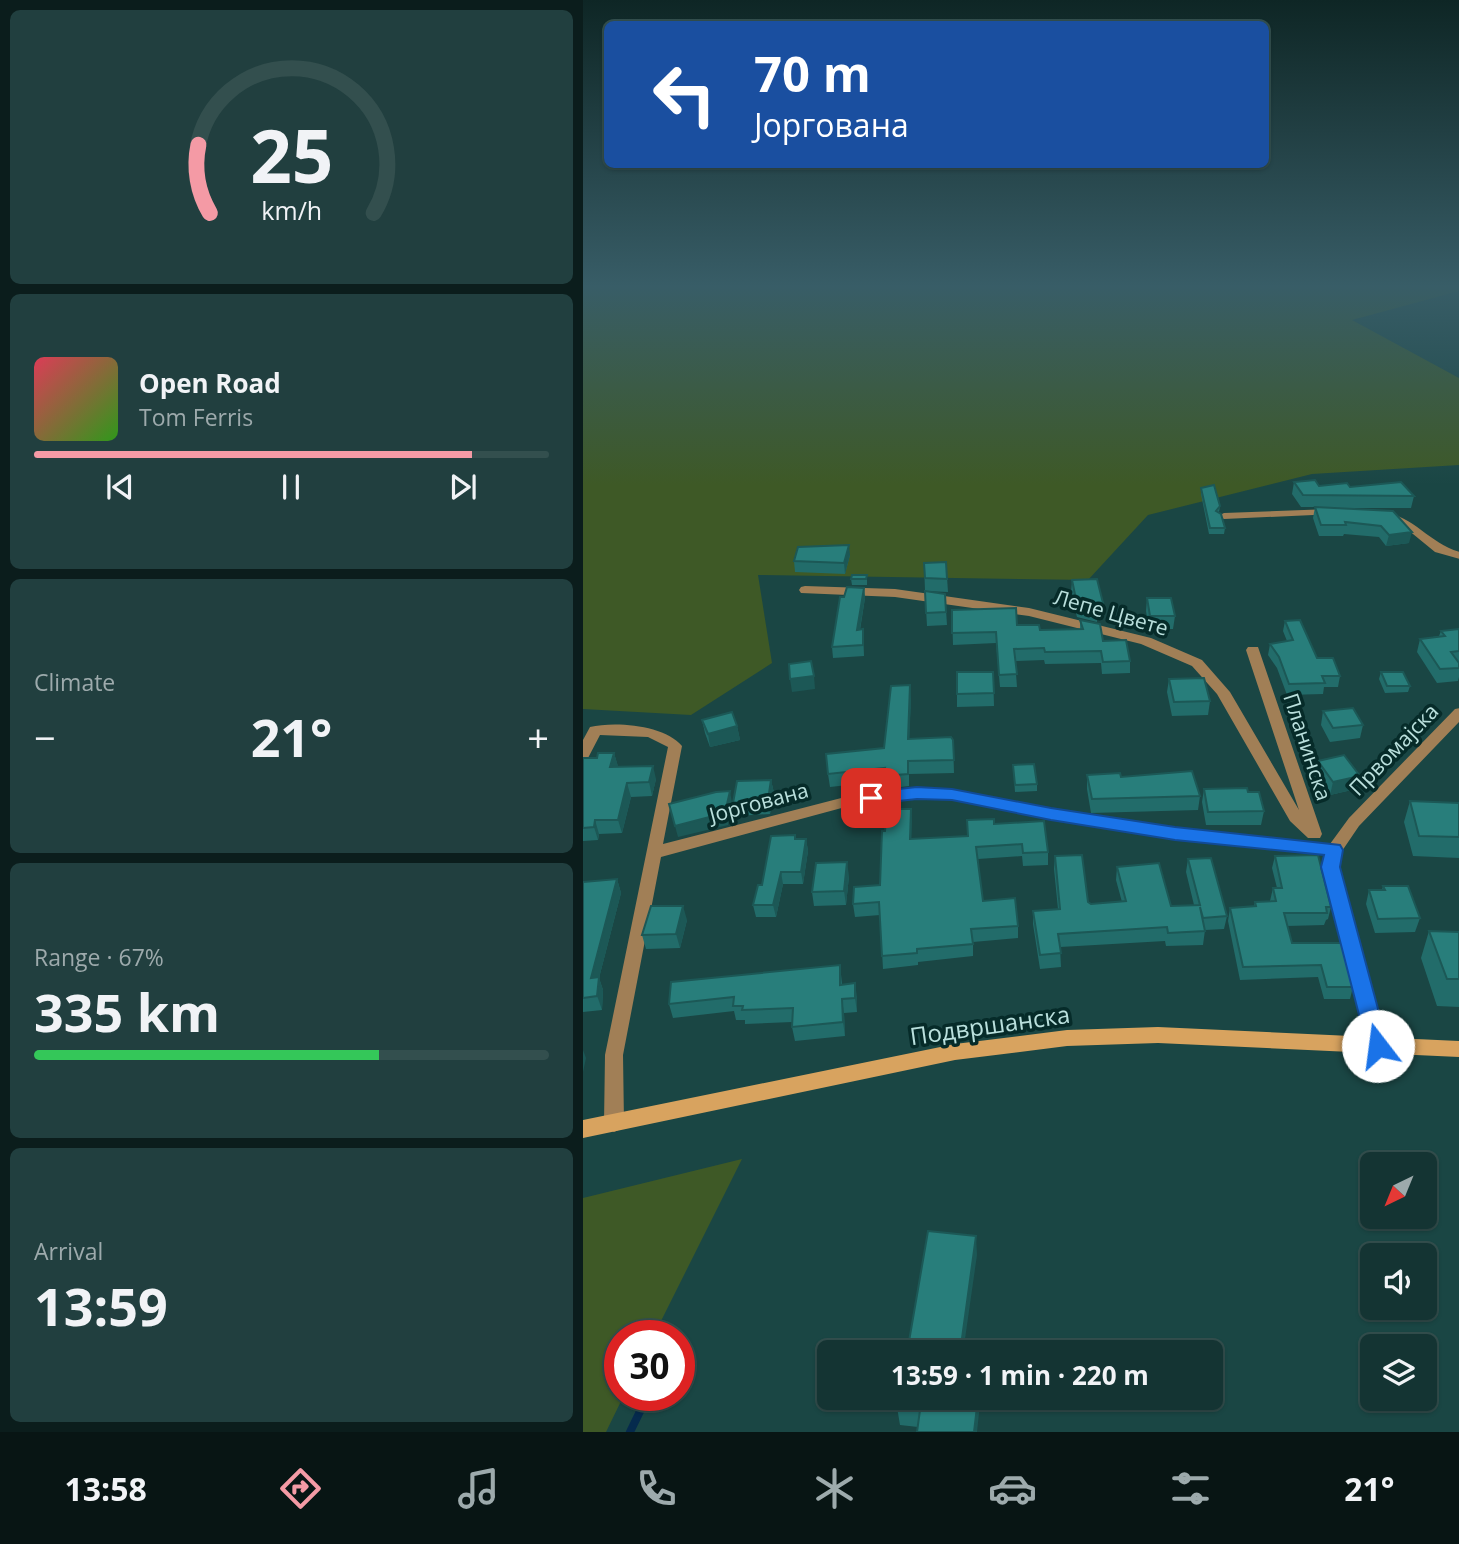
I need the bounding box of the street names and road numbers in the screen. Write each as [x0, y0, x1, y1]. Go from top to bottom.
street label: Лепе Цвете [1051, 582, 1172, 642]
street label: Планинска [1277, 689, 1338, 804]
street label: Првомајска [1342, 697, 1444, 801]
street label: Јоргована [704, 775, 811, 829]
street label: Подвршанска [908, 997, 1072, 1052]

